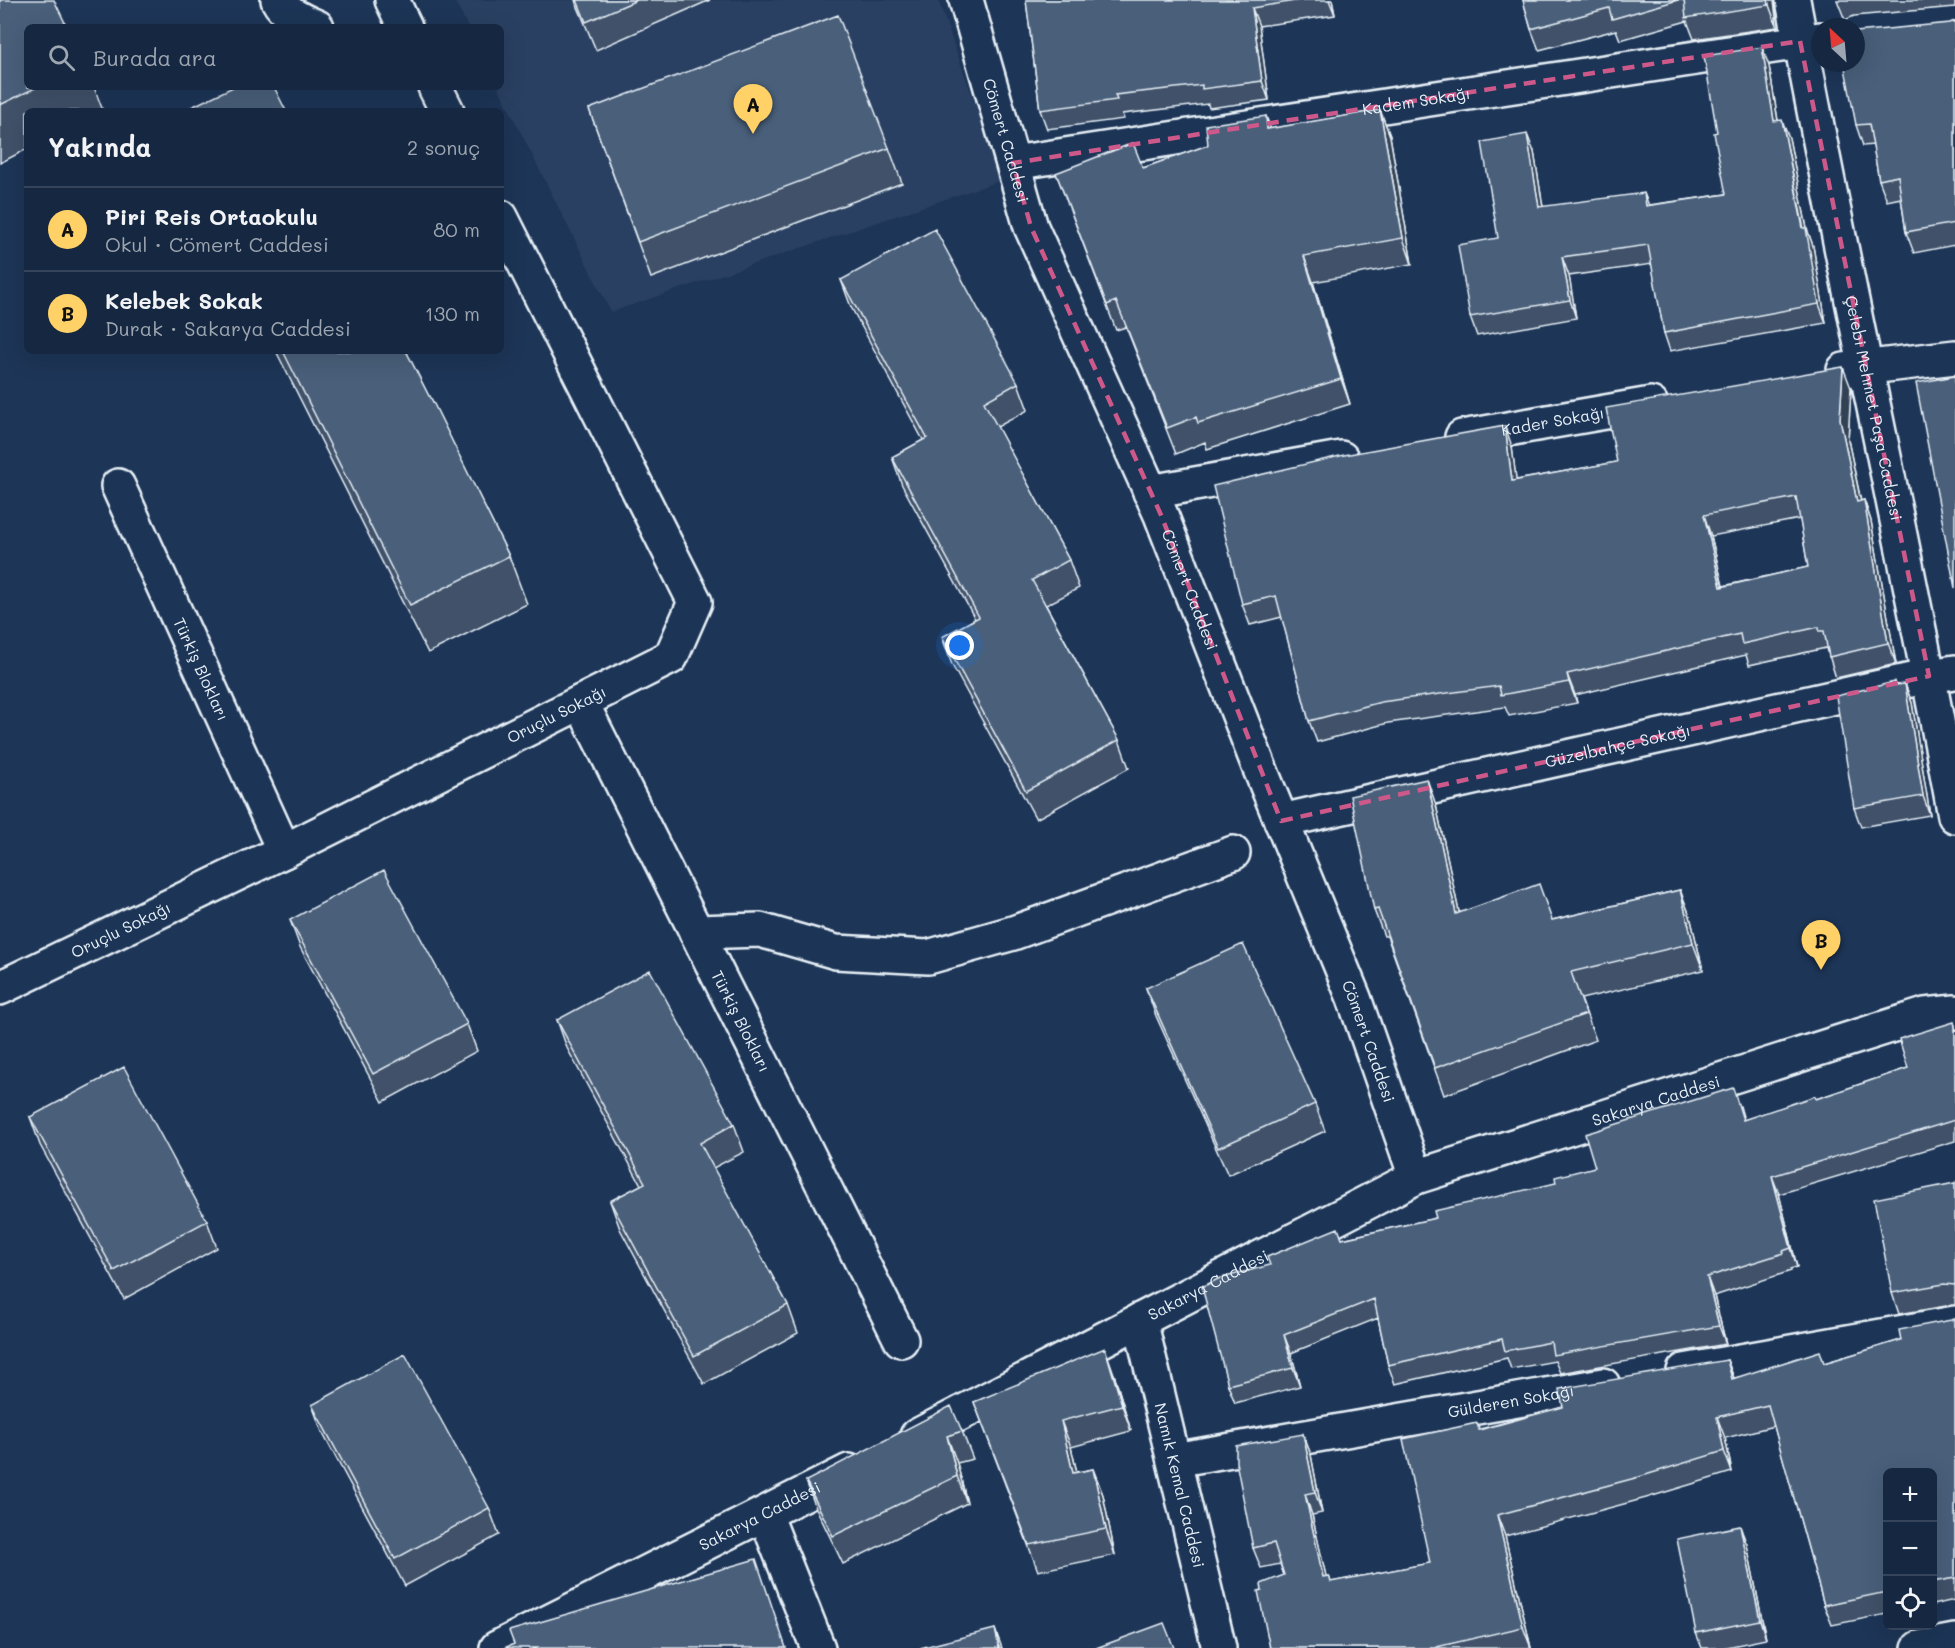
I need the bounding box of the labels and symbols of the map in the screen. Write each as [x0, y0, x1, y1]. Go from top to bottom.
north arrow [1811, 18, 1865, 72]
street label: Cömert Caddesi [979, 76, 1034, 205]
street label: Kadem Sokağı [1361, 82, 1472, 119]
pin: A [734, 84, 772, 134]
street label: Çelebi Mehmet Paşa Caddesi [1841, 294, 1908, 522]
street label: Kader Sokağı [1499, 401, 1606, 440]
street label: Cömert Caddesi [1157, 526, 1224, 653]
street label: Türkiş Blokları [169, 614, 234, 724]
your location [945, 631, 974, 660]
street label: Oruçlu Sokağı [503, 680, 609, 748]
street label: Güzelbahçe Sokağı [1543, 719, 1692, 772]
street label: Oruçlu Sokağı [67, 896, 174, 962]
pin: B [1802, 920, 1840, 970]
street label: Türkiş Blokları [707, 967, 776, 1075]
street label: Cömert Caddesi [1338, 977, 1400, 1105]
street label: Sakarya Caddesi [1589, 1070, 1722, 1130]
street label: Sakarya Caddesi [1144, 1244, 1272, 1324]
street label: Gülderen Sokağı [1446, 1379, 1576, 1422]
street label: Namık Kemal Caddesi [1150, 1401, 1210, 1570]
street label: Sakarya Caddesi [695, 1476, 824, 1555]

